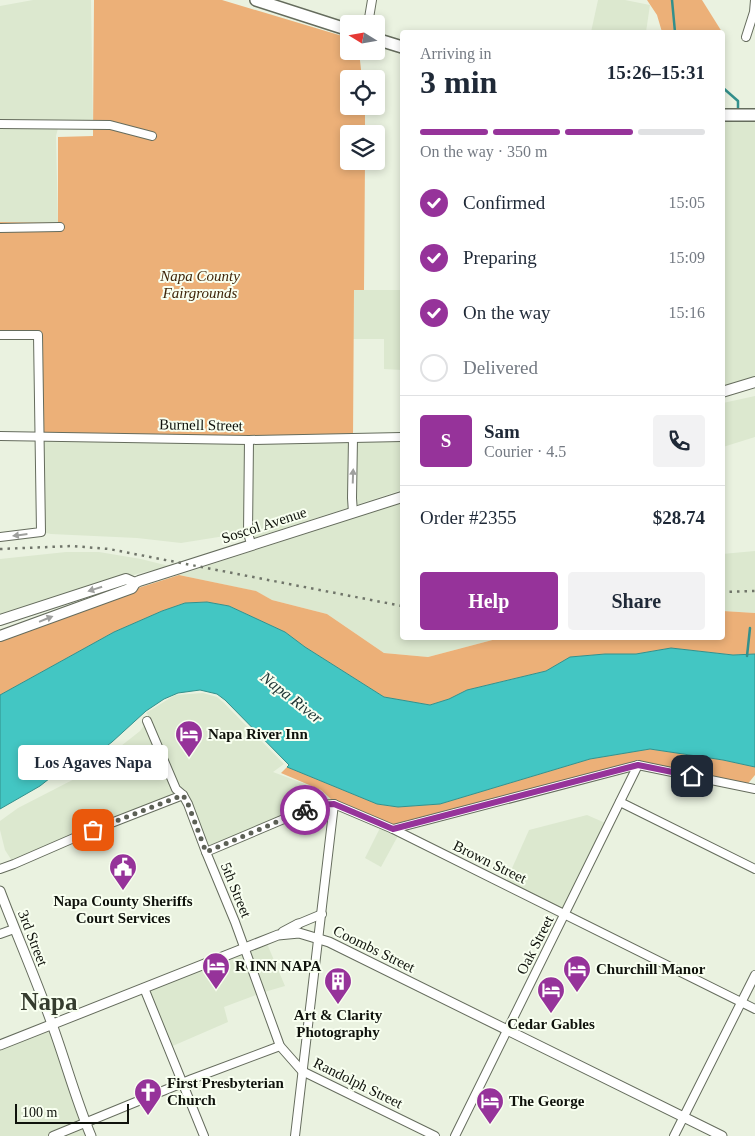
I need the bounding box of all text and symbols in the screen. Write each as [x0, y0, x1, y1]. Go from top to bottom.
north arrow [340, 15, 385, 60]
map controls [340, 15, 385, 170]
text: Arriving in [420, 45, 492, 62]
text: 15:26–15:31 [607, 62, 705, 83]
text: 3 min [420, 64, 497, 100]
button: locate [340, 70, 385, 115]
button: layers [340, 125, 385, 170]
text: On the way · 350 m [420, 143, 548, 160]
icon: check [420, 189, 448, 217]
text: Confirmed [463, 192, 545, 213]
text: 15:05 [669, 194, 705, 211]
icon: check [420, 244, 448, 272]
text: Preparing [463, 247, 537, 268]
text: 15:09 [669, 249, 705, 266]
park label: Napa County Fairgrounds [159, 268, 240, 301]
icon: check [420, 299, 448, 327]
text: On the way [463, 302, 551, 323]
text: 15:16 [669, 304, 705, 321]
text: Delivered [463, 357, 538, 378]
button: phone [653, 415, 705, 467]
street label: Burnell Street [159, 416, 244, 434]
text: Sam [484, 421, 520, 442]
text: S [441, 430, 451, 451]
text: Courier · 4.5 [484, 443, 566, 460]
one-way arrow [349, 467, 357, 483]
street label: Soscol Avenue [219, 504, 309, 546]
text: Order #2355 [420, 507, 517, 528]
text: $28.74 [653, 507, 705, 528]
one-way arrow [12, 531, 28, 539]
button: Help [420, 572, 558, 630]
button: Share [568, 572, 705, 630]
one-way arrow [88, 586, 103, 593]
one-way arrow [39, 615, 53, 623]
water label: Napa River [256, 668, 326, 728]
hotel icon: Napa River Inn [174, 719, 204, 758]
place label: Napa River Inn [208, 726, 308, 742]
callout: Los Agaves Napa [18, 745, 168, 780]
text: Los Agaves Napa [34, 754, 152, 771]
pin [671, 755, 713, 797]
icon: home [678, 762, 706, 790]
courier [280, 785, 330, 835]
icon: bike [291, 796, 319, 824]
pin [72, 809, 114, 851]
icon: bag [79, 816, 107, 844]
street label: Brown Street [451, 837, 530, 887]
public building icon: Napa County Sheriffs Court Services [108, 852, 138, 891]
street label: 5th Street [218, 860, 255, 921]
place label: Napa County Sheriffs Court Services [53, 893, 193, 926]
street label: 3rd Street [15, 908, 51, 969]
street label: Oak Street [513, 912, 557, 977]
street label: Coombs Street [331, 922, 418, 976]
hotel icon: R INN NAPA [201, 951, 231, 990]
hotel icon: Churchill Manor [562, 954, 592, 993]
place label: R INN NAPA [235, 958, 322, 974]
place label: Churchill Manor [596, 961, 706, 977]
building icon: Art & Clarity Photography [323, 966, 353, 1005]
hotel icon: Cedar Gables [536, 975, 566, 1014]
district label: Napa [21, 988, 78, 1015]
place label: Art & Clarity Photography [294, 1007, 383, 1040]
place label: Cedar Gables [507, 1016, 595, 1032]
street label: Randolph Street [311, 1055, 406, 1112]
place label: First Presbyterian Church [167, 1075, 284, 1108]
church icon: First Presbyterian Church [133, 1077, 163, 1116]
hotel icon: The George [475, 1086, 505, 1125]
place label: The George [509, 1093, 585, 1109]
scale bar [15, 1101, 129, 1124]
text: 100 m [22, 1105, 57, 1120]

